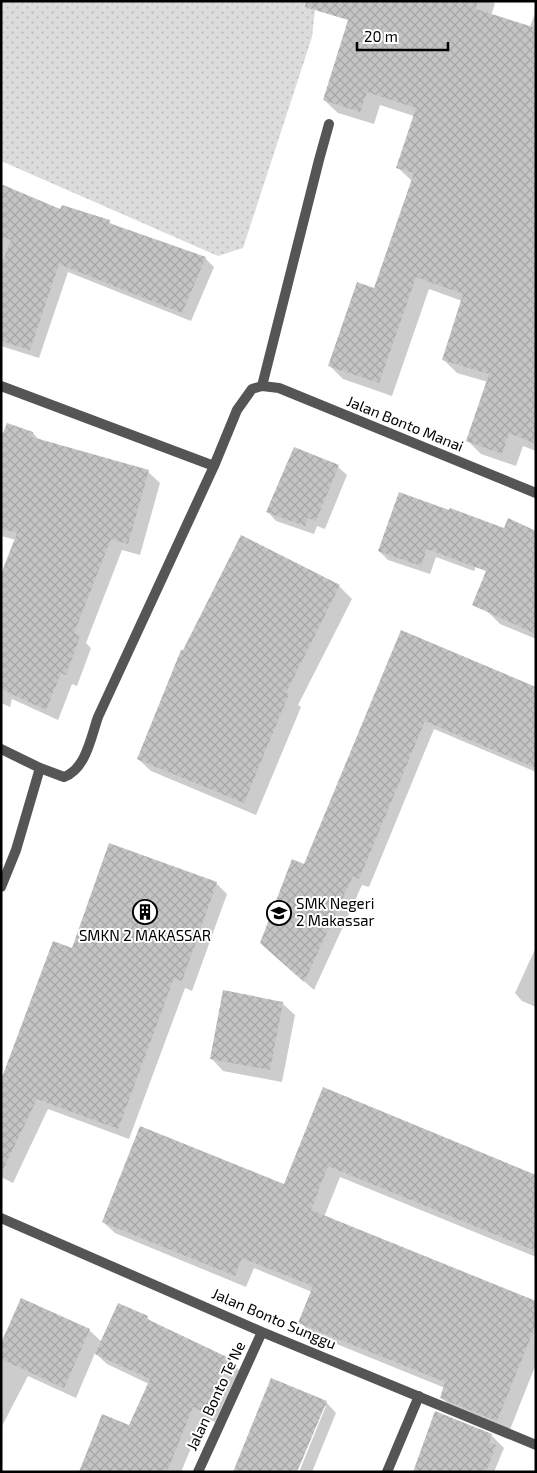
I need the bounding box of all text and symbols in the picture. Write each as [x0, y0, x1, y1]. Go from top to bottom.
scale bar [357, 20, 448, 52]
text: 20 m [364, 27, 398, 45]
street label: Jalan Bonto Manai [344, 391, 466, 455]
place label: SMK Negeri 2 Makassar [296, 894, 375, 929]
building icon: SMKN 2 MAKASSAR [132, 899, 158, 925]
school or university icon: SMK Negeri 2 Makassar [266, 900, 292, 926]
place label: SMKN 2 MAKASSAR [79, 926, 211, 944]
street label: Jalan Bonto Sunggu [210, 1284, 339, 1352]
street label: Jalan Bonto Te'Ne [182, 1338, 248, 1453]

